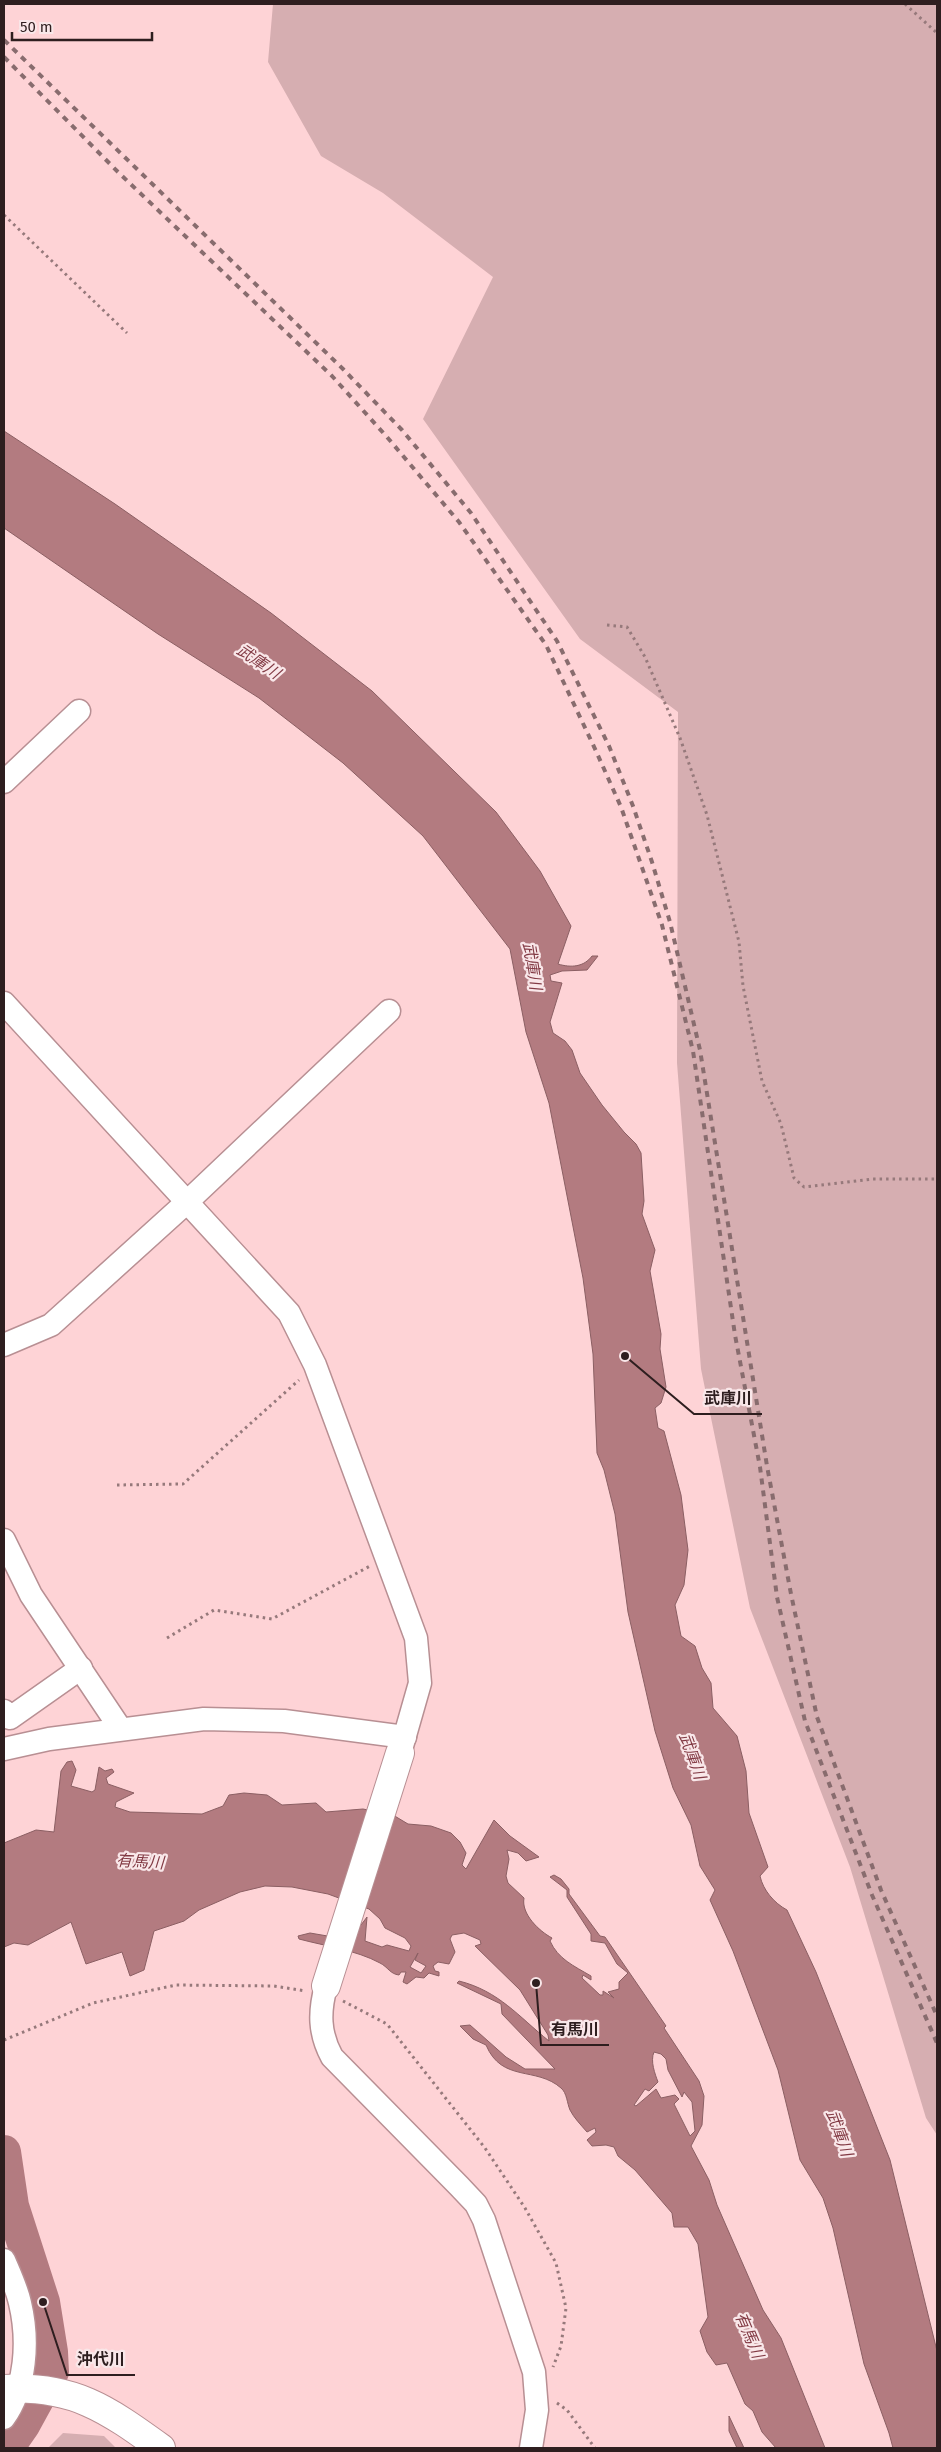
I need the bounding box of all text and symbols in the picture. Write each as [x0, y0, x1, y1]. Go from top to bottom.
scale bar [12, 10, 152, 42]
text: 50 m [20, 18, 53, 36]
water label: 武庫川 [234, 640, 286, 684]
water label: 武庫川 [519, 941, 546, 993]
callout: 武庫川 [694, 1383, 762, 1414]
text: 武庫川 [704, 1389, 752, 1408]
water label: 武庫川 [675, 1730, 710, 1784]
water label: 有馬川 [116, 1851, 166, 1872]
callout: 有馬川 [541, 2014, 609, 2045]
text: 有馬川 [551, 2020, 599, 2039]
water label: 武庫川 [822, 2107, 857, 2161]
water label: 有馬川 [731, 2309, 768, 2363]
callout: 沖代川 [67, 2344, 135, 2375]
text: 沖代川 [77, 2350, 125, 2369]

